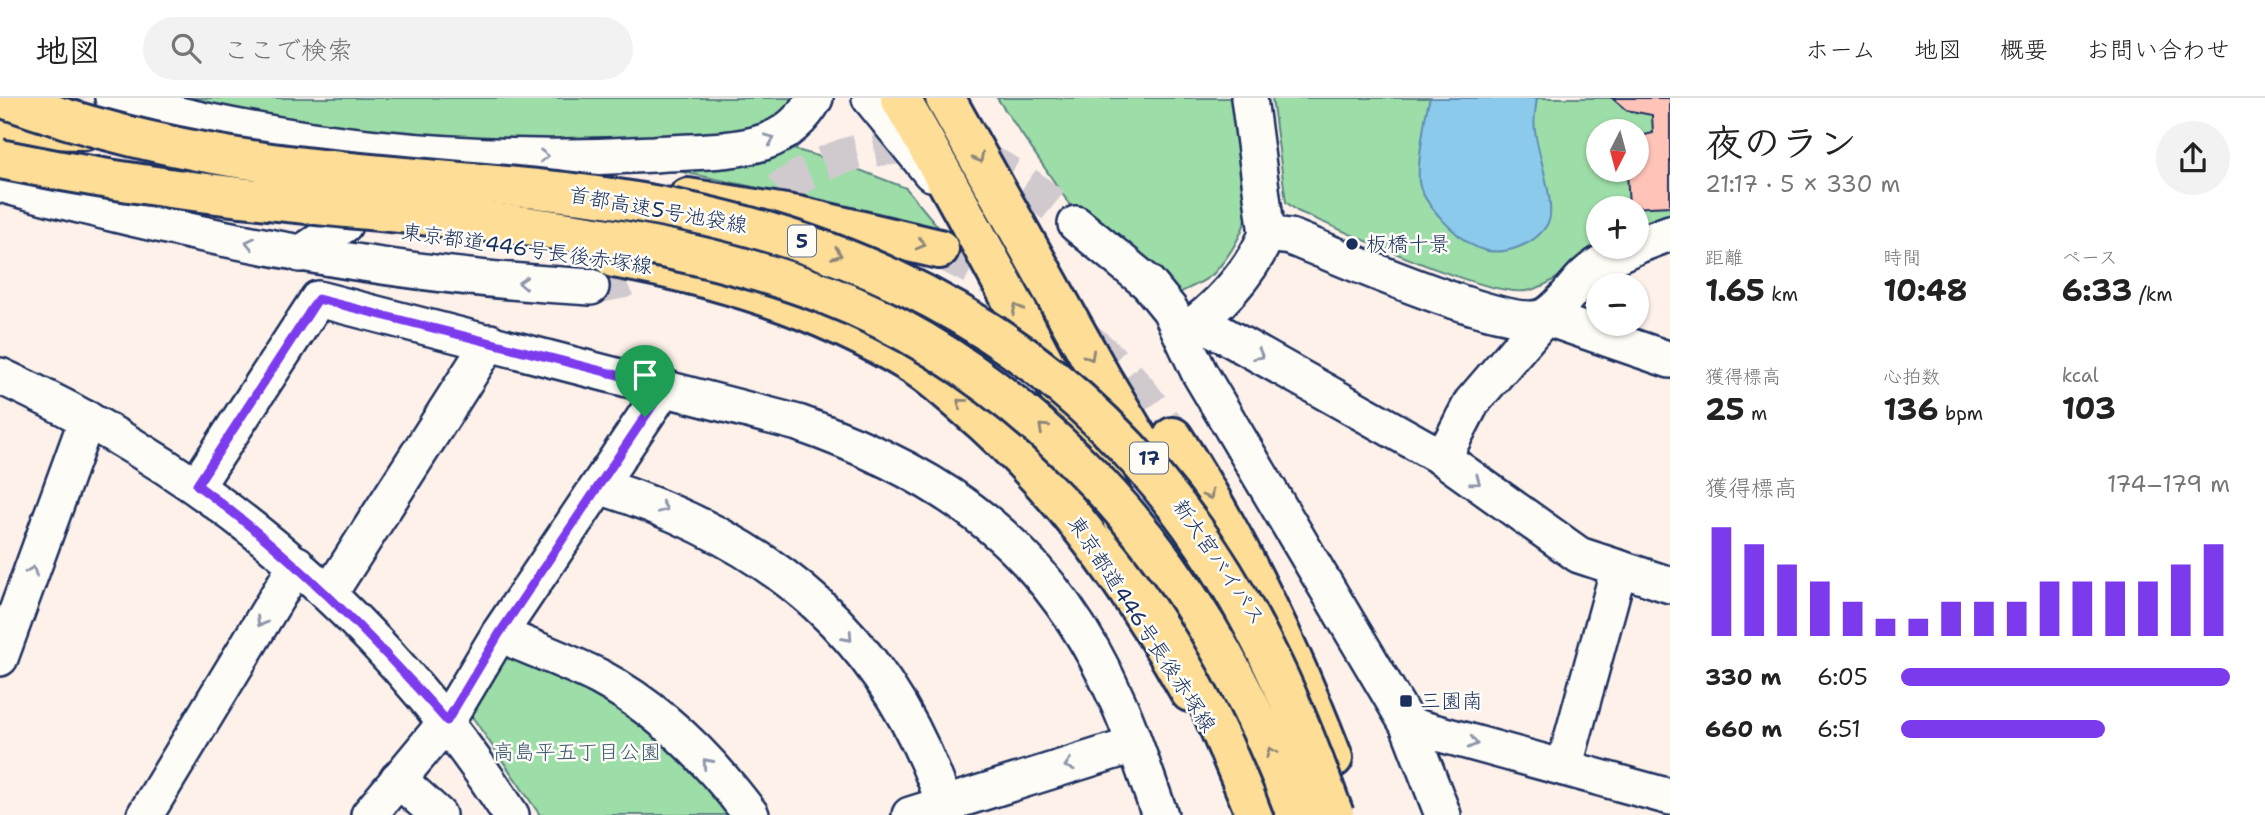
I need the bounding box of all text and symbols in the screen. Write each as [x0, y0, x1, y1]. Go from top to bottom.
search box [143, 17, 633, 80]
text: 地図 [35, 28, 101, 73]
icon: search [167, 29, 205, 67]
text: ここで検索 [223, 32, 353, 67]
text: ホーム [1805, 34, 1876, 66]
text: 地図 [1914, 34, 1962, 66]
text: 概要 [2000, 34, 2048, 66]
text: お問い合わせ [2086, 34, 2230, 66]
text: 夜のラン [1705, 117, 1857, 168]
north arrow [1586, 119, 1648, 182]
map controls [1586, 119, 1649, 336]
button: share [2156, 121, 2230, 195]
one-way arrow [762, 133, 775, 147]
one-way arrow [539, 148, 549, 164]
one-way arrow [971, 150, 984, 163]
text: 21:17 · 5 × 330 m [1705, 169, 1900, 199]
street label: 首都高速5号池袋線 [567, 181, 749, 239]
button: + [1586, 196, 1649, 259]
street label: 東京都道446号長後赤塚線 [400, 218, 654, 280]
road number: 5 [788, 225, 816, 256]
place label: 板橋十景 [1366, 230, 1450, 258]
one-way arrow [915, 236, 927, 250]
marker: 板橋十景 [1344, 236, 1360, 252]
one-way arrow [244, 237, 256, 252]
text: 距離 [1705, 245, 1743, 270]
text: 時間 [1883, 245, 1921, 270]
text: ペース [2062, 245, 2118, 270]
one-way arrow [831, 246, 843, 260]
text: 1.65 [1705, 270, 1765, 311]
text: 10:48 [1883, 270, 1968, 311]
text: 6:33 [2062, 270, 2132, 311]
button: − [1586, 273, 1649, 336]
one-way arrow [517, 276, 528, 291]
text: km [1765, 282, 1798, 307]
text: /km [2132, 282, 2173, 307]
one-way arrow [1011, 304, 1025, 317]
pin [615, 345, 675, 417]
one-way arrow [1252, 347, 1264, 360]
one-way arrow [1081, 349, 1094, 362]
icon: arrive [626, 356, 664, 394]
text: kcal [2062, 363, 2099, 388]
text: 獲得標高 [1705, 364, 1781, 389]
text: 心拍数 [1883, 364, 1940, 389]
text: 103 [2062, 388, 2116, 429]
text: 25 [1705, 389, 1745, 430]
text: 136 [1883, 389, 1938, 430]
one-way arrow [957, 399, 970, 411]
text: m [1745, 401, 1767, 426]
text: bpm [1938, 401, 1983, 426]
one-way arrow [1038, 424, 1051, 437]
road number: 17 [1130, 442, 1168, 474]
text: 174–179 m [2107, 469, 2230, 499]
one-way arrow [1468, 473, 1481, 486]
text: 獲得標高 [1705, 473, 1797, 503]
one-way arrow [1201, 488, 1214, 500]
street label: 新大宮バイパス [1166, 493, 1272, 631]
one-way arrow [656, 500, 669, 514]
street label: 東京都道446号長後赤塚線 [1061, 510, 1223, 738]
one-way arrow [24, 565, 38, 577]
one-way arrow [257, 615, 270, 628]
one-way arrow [840, 629, 852, 642]
text: 330 m [1705, 662, 1782, 692]
text: 6:05 [1817, 662, 1868, 692]
place label: 三園南 [1420, 687, 1483, 715]
marker: 三園南 [1398, 693, 1414, 709]
text: 660 m [1705, 714, 1782, 744]
text: 6:51 [1817, 714, 1861, 744]
one-way arrow [1467, 734, 1479, 749]
park label: 高島平五丁目公園 [493, 738, 661, 766]
one-way arrow [1265, 746, 1279, 759]
one-way arrow [1063, 757, 1075, 772]
one-way arrow [703, 758, 715, 771]

